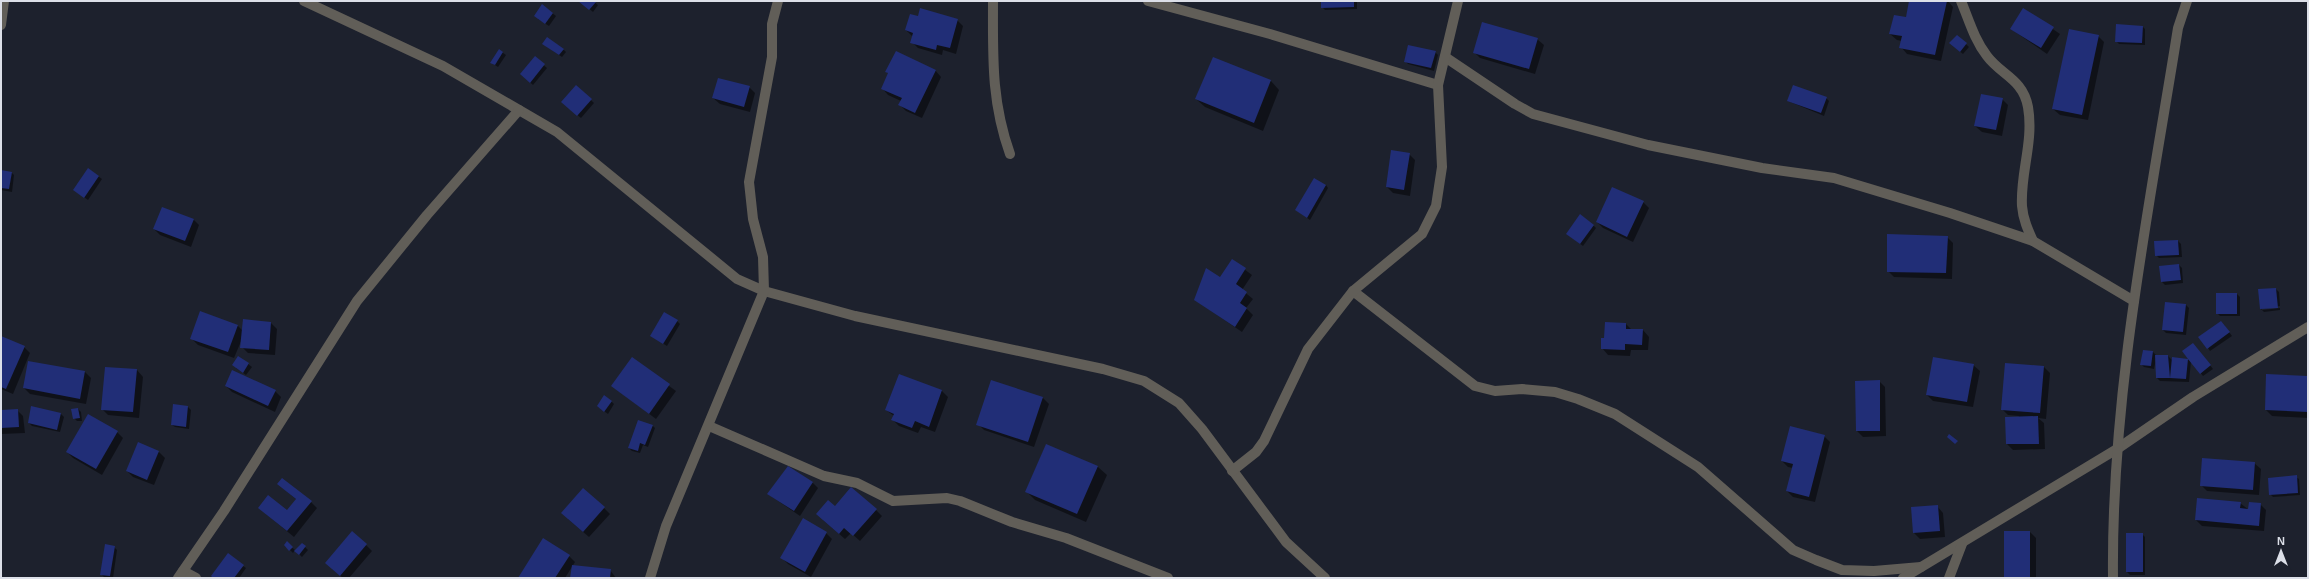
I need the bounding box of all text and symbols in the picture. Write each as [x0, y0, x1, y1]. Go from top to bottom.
north arrow [2261, 531, 2301, 571]
text: N [2277, 535, 2285, 547]

